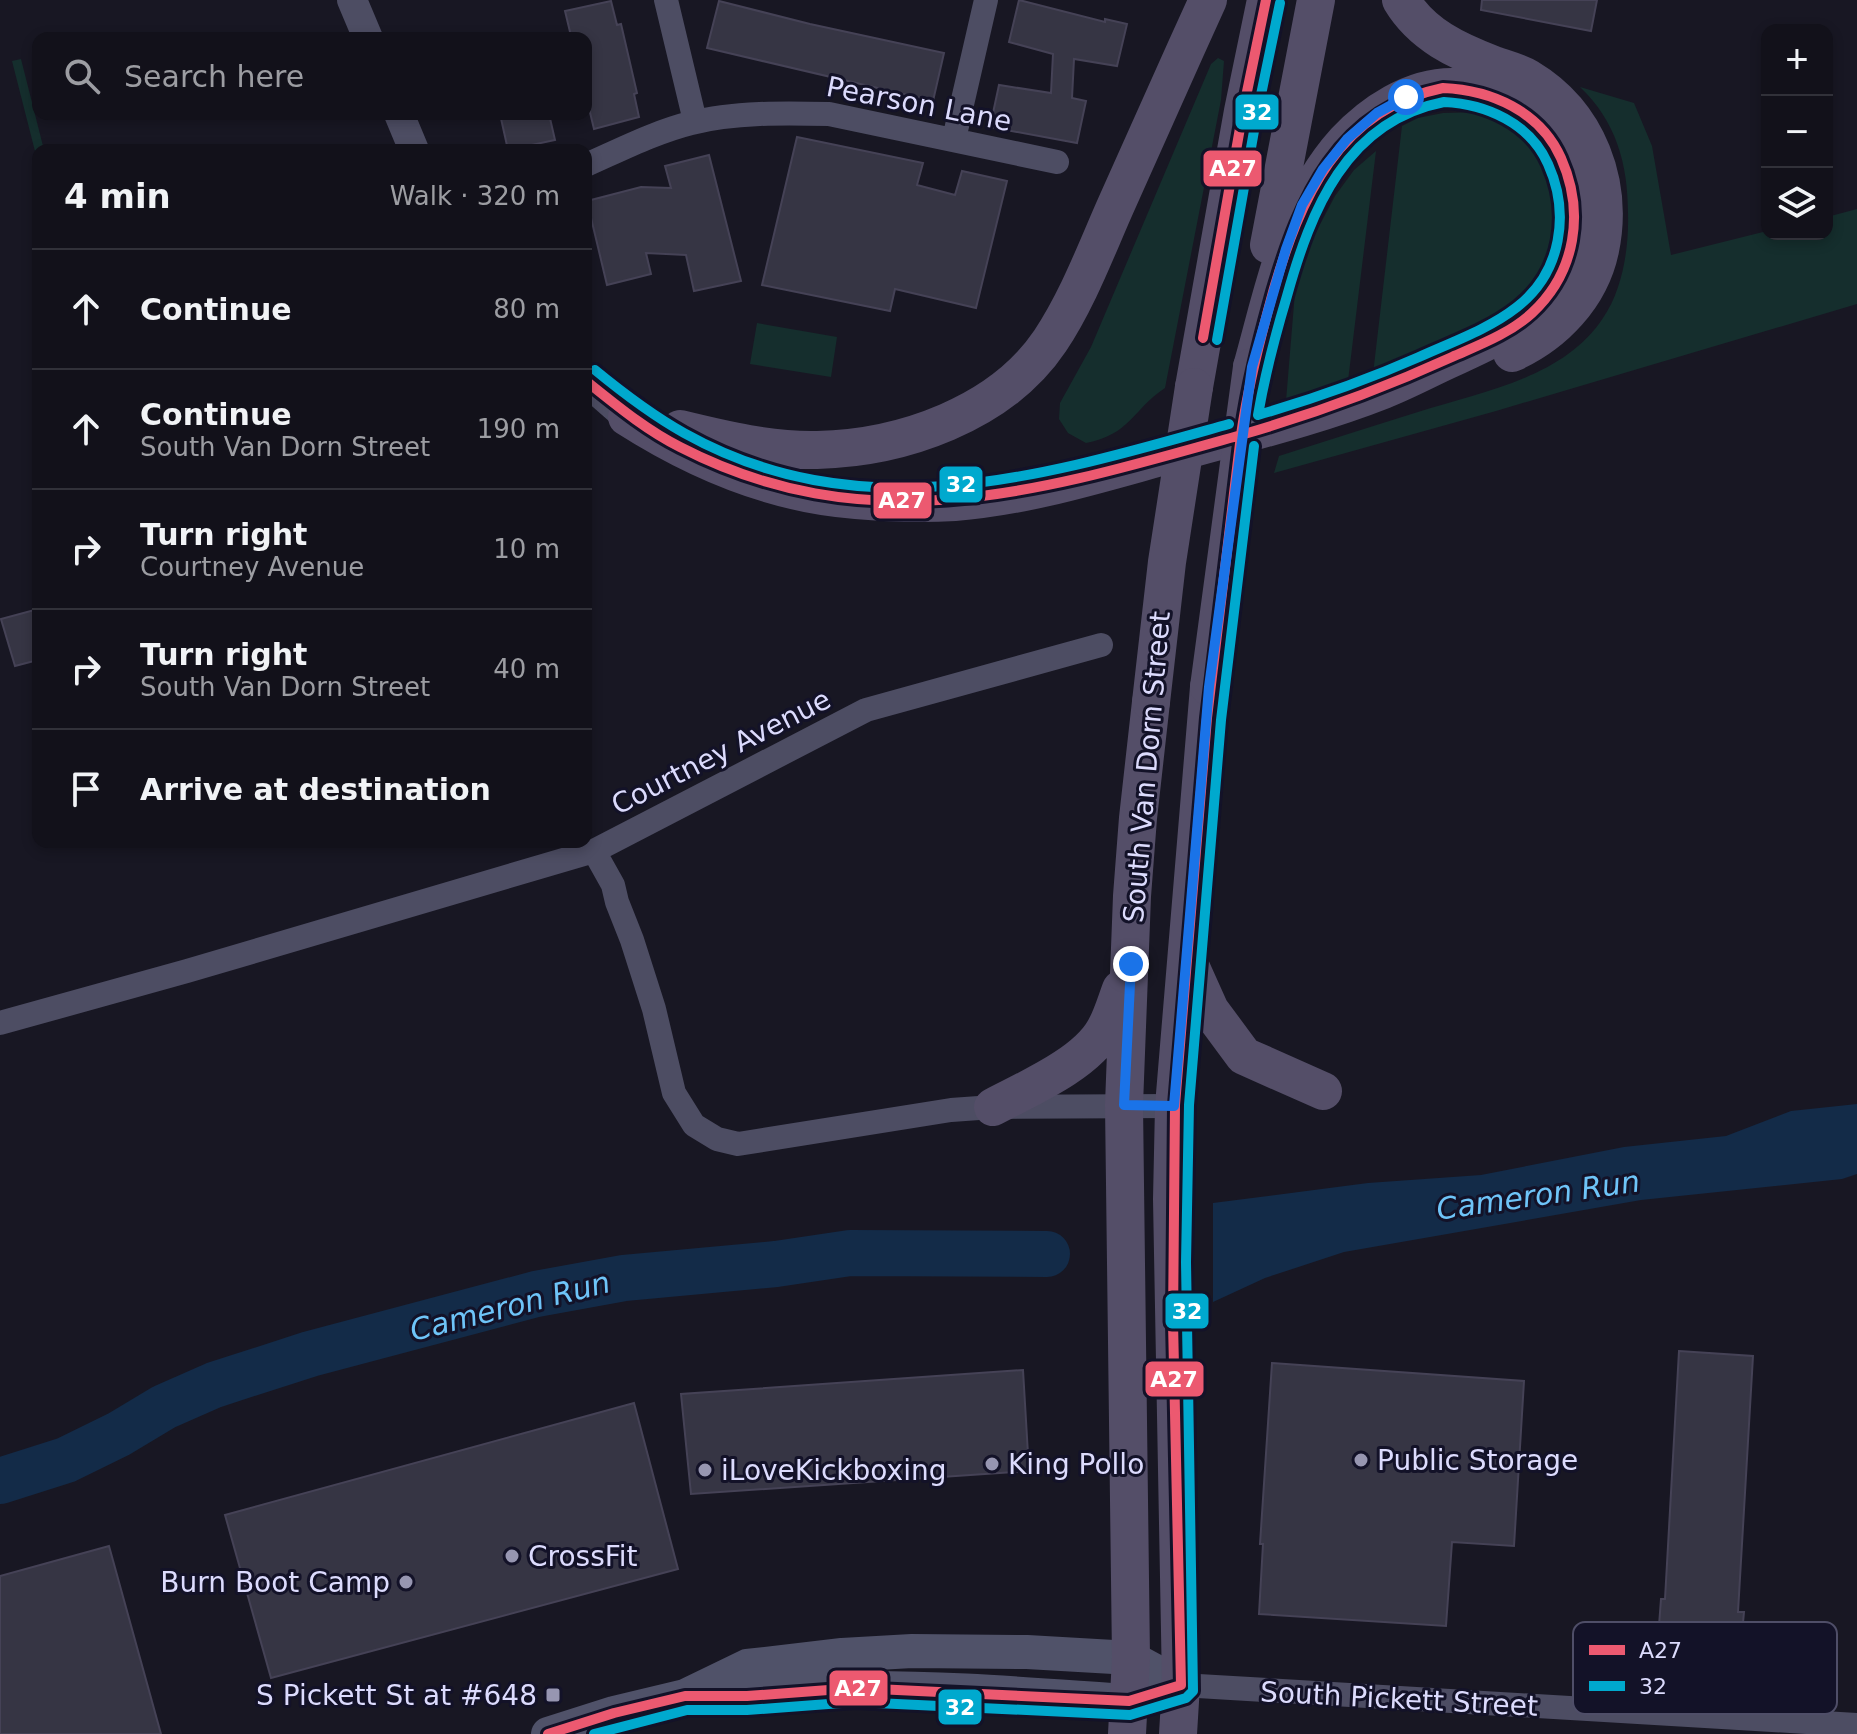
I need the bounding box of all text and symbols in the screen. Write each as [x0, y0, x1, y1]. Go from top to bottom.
map controls [1761, 24, 1833, 240]
button: + [1761, 24, 1833, 96]
search box [32, 32, 592, 120]
icon: search [60, 54, 104, 98]
text: Search here [124, 59, 304, 94]
street label: Pearson Lane [824, 70, 1014, 138]
route start [1388, 79, 1424, 115]
line badge: 32 [1234, 93, 1280, 131]
button: − [1761, 96, 1833, 168]
text: 32 [1242, 100, 1272, 125]
line badge: A27 [1202, 149, 1263, 188]
text: A27 [1209, 156, 1257, 181]
button: layers [1761, 168, 1833, 240]
text: 4 min [64, 176, 171, 216]
text: Walk · 320 m [390, 181, 560, 211]
icon: ahead [64, 287, 108, 331]
text: Continue [140, 292, 292, 327]
text: 80 m [493, 294, 560, 324]
text: Continue [140, 397, 292, 432]
icon: ahead [64, 407, 108, 451]
text: 190 m [477, 414, 560, 444]
text: South Van Dorn Street [140, 432, 430, 462]
line badge: 32 [938, 465, 984, 504]
text: 32 [946, 472, 976, 497]
line badge: A27 [872, 481, 933, 520]
text: A27 [878, 488, 926, 513]
text: Turn right [140, 517, 307, 552]
icon: right [64, 527, 108, 571]
text: 10 m [493, 534, 560, 564]
text: Courtney Avenue [140, 552, 364, 582]
street label: South Van Dorn Street [1117, 610, 1177, 924]
text: Turn right [140, 637, 307, 672]
icon: right [64, 647, 108, 691]
text: 40 m [493, 654, 560, 684]
text: South Van Dorn Street [140, 672, 430, 702]
street label: Courtney Avenue [606, 683, 836, 821]
icon: arrive [64, 767, 108, 811]
text: Arrive at destination [140, 772, 491, 807]
route end [1113, 946, 1149, 982]
water label: Cameron Run [1434, 1163, 1642, 1227]
water label: Cameron Run [406, 1264, 614, 1348]
line badge: 32 [1164, 1292, 1210, 1330]
text: 32 [1172, 1299, 1202, 1324]
line badge: A27 [1144, 1360, 1205, 1398]
text: A27 [1150, 1367, 1198, 1392]
place label: Public Storage [1377, 1444, 1578, 1477]
place label: King Pollo [1008, 1448, 1144, 1481]
marker: Public Storage [1352, 1451, 1370, 1469]
place label: iLoveKickboxing [721, 1454, 946, 1487]
marker: King Pollo [983, 1455, 1001, 1473]
marker: iLoveKickboxing [696, 1461, 714, 1479]
place label: CrossFit [528, 1540, 638, 1573]
marker: CrossFit [503, 1547, 521, 1565]
place label: Burn Boot Camp [160, 1566, 390, 1599]
marker: Burn Boot Camp [397, 1573, 415, 1591]
legend [1573, 1622, 1837, 1714]
text: A27 [1639, 1638, 1682, 1663]
line badge: A27 [828, 1669, 889, 1707]
text: 32 [1639, 1674, 1667, 1699]
street label: South Pickett Street [1259, 1675, 1539, 1723]
text: A27 [834, 1676, 882, 1701]
place label: S Pickett St at #648 [256, 1679, 537, 1712]
marker: S Pickett St at #648 [544, 1686, 562, 1704]
line badge: 32 [937, 1688, 983, 1726]
text: 32 [945, 1695, 975, 1720]

